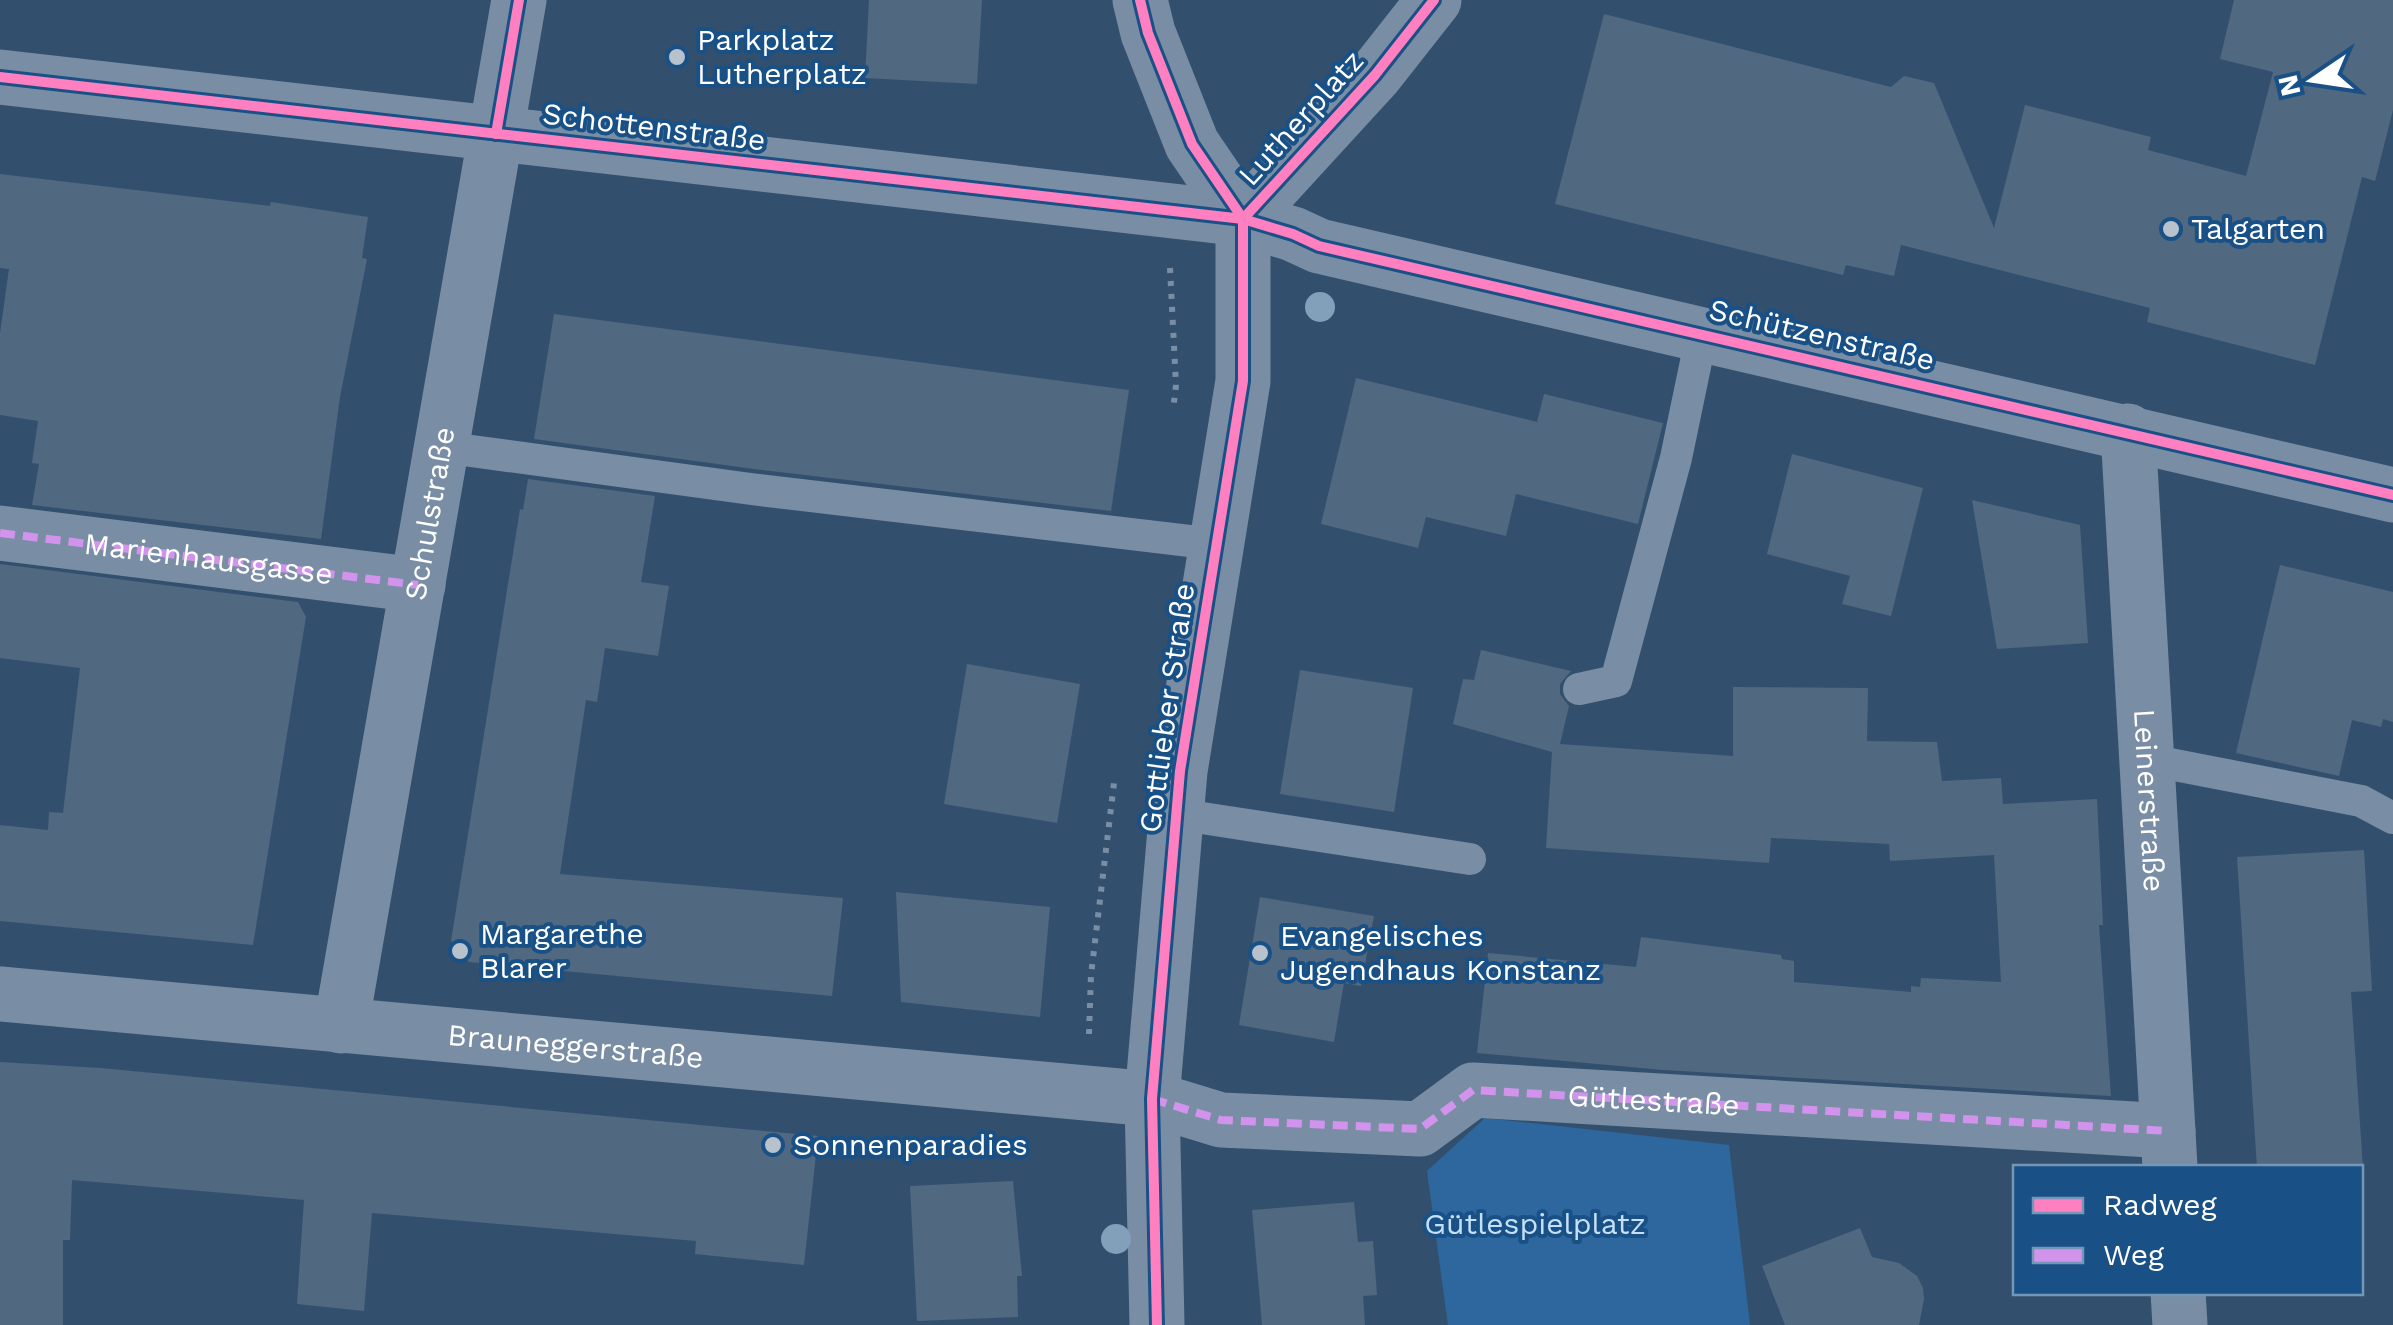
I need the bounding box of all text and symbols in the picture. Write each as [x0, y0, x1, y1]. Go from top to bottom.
place label: Parkplatz Lutherplatz [697, 22, 867, 91]
north arrow [2263, 30, 2363, 130]
street label: Lutherplatz [1231, 43, 1370, 192]
marker: Parkplatz Lutherplatz [666, 46, 688, 68]
text: N [2271, 72, 2308, 99]
street label: Schottenstraße [541, 95, 768, 158]
place label: Talgarten [2191, 211, 2325, 246]
marker: Talgarten [2160, 218, 2182, 240]
street label: Schützenstraße [1706, 292, 1938, 377]
street label: Schulstraße [397, 424, 462, 603]
street label: Marienhausgasse [82, 526, 335, 591]
street label: Gottlieber Straße [1132, 581, 1201, 835]
street label: Leinerstraße [2127, 708, 2172, 893]
place label: Margarethe Blarer [480, 916, 644, 985]
place label: Evangelisches Jugendhaus Konstanz [1280, 918, 1601, 987]
marker: Margarethe Blarer [449, 940, 471, 962]
marker: Evangelisches Jugendhaus Konstanz [1249, 942, 1271, 964]
street label: Brauneggerstraße [446, 1017, 705, 1075]
street label: Gütlestraße [1567, 1078, 1741, 1123]
place label: Sonnenparadies [793, 1127, 1028, 1162]
marker: Sonnenparadies [762, 1134, 784, 1156]
legend [2013, 1165, 2363, 1295]
text: Radweg [2103, 1187, 2217, 1222]
park label: Gütlespielplatz [1424, 1206, 1646, 1241]
text: Weg [2103, 1237, 2164, 1272]

